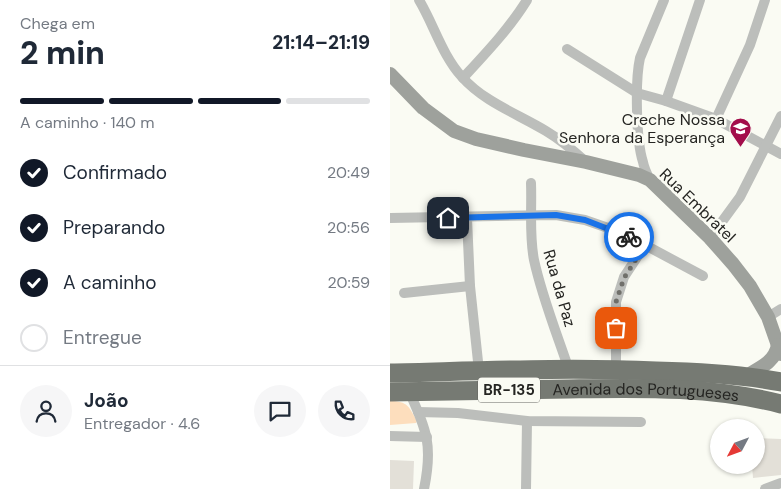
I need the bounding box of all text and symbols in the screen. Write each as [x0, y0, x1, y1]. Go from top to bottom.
text: Chega em [20, 13, 95, 34]
text: 21:14–21:19 [272, 30, 370, 55]
text: 2 min [20, 32, 105, 74]
place label: Creche Nossa Senhora da Esperança [559, 109, 725, 148]
text: A caminho · 140 m [20, 112, 155, 133]
school or university icon: Creche Nossa Senhora da Esperança [729, 116, 753, 147]
icon: check [20, 159, 48, 187]
text: Confirmado [63, 160, 167, 185]
text: 20:49 [327, 162, 370, 183]
street label: Rua Embratel [655, 164, 740, 247]
pin [427, 197, 469, 239]
icon: home [434, 204, 462, 232]
courier [604, 212, 654, 262]
icon: check [20, 214, 48, 242]
text: Preparando [63, 215, 165, 240]
text: 20:56 [327, 217, 370, 238]
icon: bike [615, 223, 643, 251]
street label: Rua da Paz [538, 247, 581, 329]
icon: check [20, 269, 48, 297]
text: A caminho [63, 270, 156, 295]
text: 20:59 [327, 272, 370, 293]
pin [595, 307, 637, 349]
icon: bag [602, 314, 630, 342]
text: Entregue [63, 325, 142, 350]
road number: BR-135 [478, 378, 540, 402]
street label: Avenida dos Portugueses [552, 378, 741, 406]
button: person [20, 385, 72, 437]
button: chat [254, 385, 306, 437]
button: phone [318, 385, 370, 437]
text: João [84, 388, 129, 413]
text: Entregador · 4.6 [84, 413, 200, 434]
north arrow [710, 419, 765, 474]
map controls [710, 419, 765, 474]

